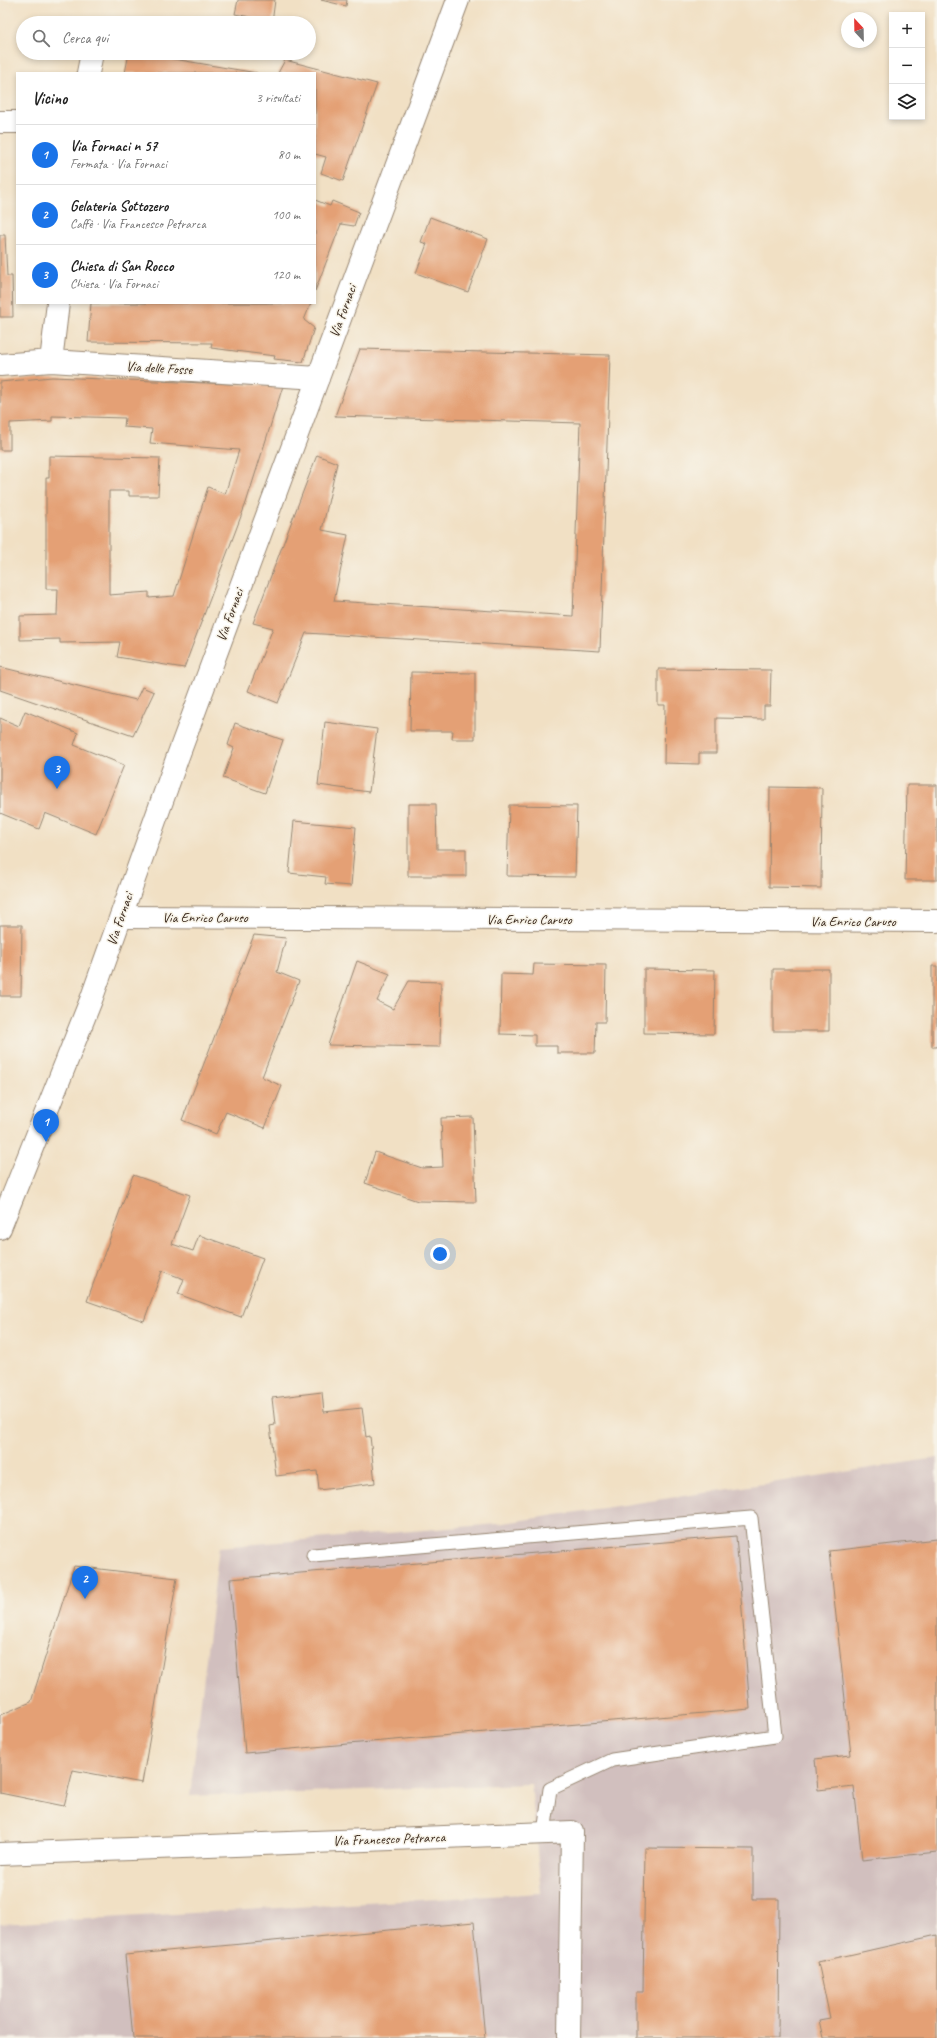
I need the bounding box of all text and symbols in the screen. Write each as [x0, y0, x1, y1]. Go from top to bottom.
north arrow [841, 12, 877, 48]
map controls [889, 12, 925, 120]
button: + [889, 12, 925, 48]
search box [16, 16, 316, 60]
icon: search [30, 27, 52, 49]
text: Cerca qui [62, 29, 108, 48]
button: − [889, 48, 925, 84]
button: layers [889, 84, 925, 120]
text: Vicino [32, 88, 67, 109]
text: 3 risultati [256, 90, 300, 106]
text: Via Fornaci n 57 [70, 137, 157, 156]
text: 1 [42, 147, 48, 163]
text: 80 m [278, 147, 300, 163]
text: Fermata · Via Fornaci [70, 156, 167, 172]
text: Gelateria Sottozero [70, 197, 168, 216]
text: 2 [42, 207, 48, 223]
text: 100 m [272, 207, 300, 223]
text: Caffè · Via Francesco Petrarca [70, 216, 206, 232]
text: Chiesa di San Rocco [70, 257, 174, 276]
text: 3 [42, 267, 48, 283]
text: 120 m [272, 267, 300, 283]
text: Chiesa · Via Fornaci [70, 276, 158, 292]
street label: Via Fornaci [326, 280, 361, 340]
street label: Via delle Fosse [125, 358, 194, 378]
street label: Via Fornaci [213, 584, 248, 644]
pin: 3 [44, 756, 70, 789]
street label: Via Fornaci [103, 888, 138, 948]
street label: Via Enrico Caruso [162, 909, 249, 926]
street label: Via Enrico Caruso [486, 911, 573, 928]
street label: Via Enrico Caruso [810, 913, 897, 930]
pin: 1 [33, 1109, 59, 1142]
your location [430, 1244, 450, 1264]
pin: 2 [72, 1566, 98, 1599]
street label: Via Francesco Petrarca [333, 1828, 447, 1849]

